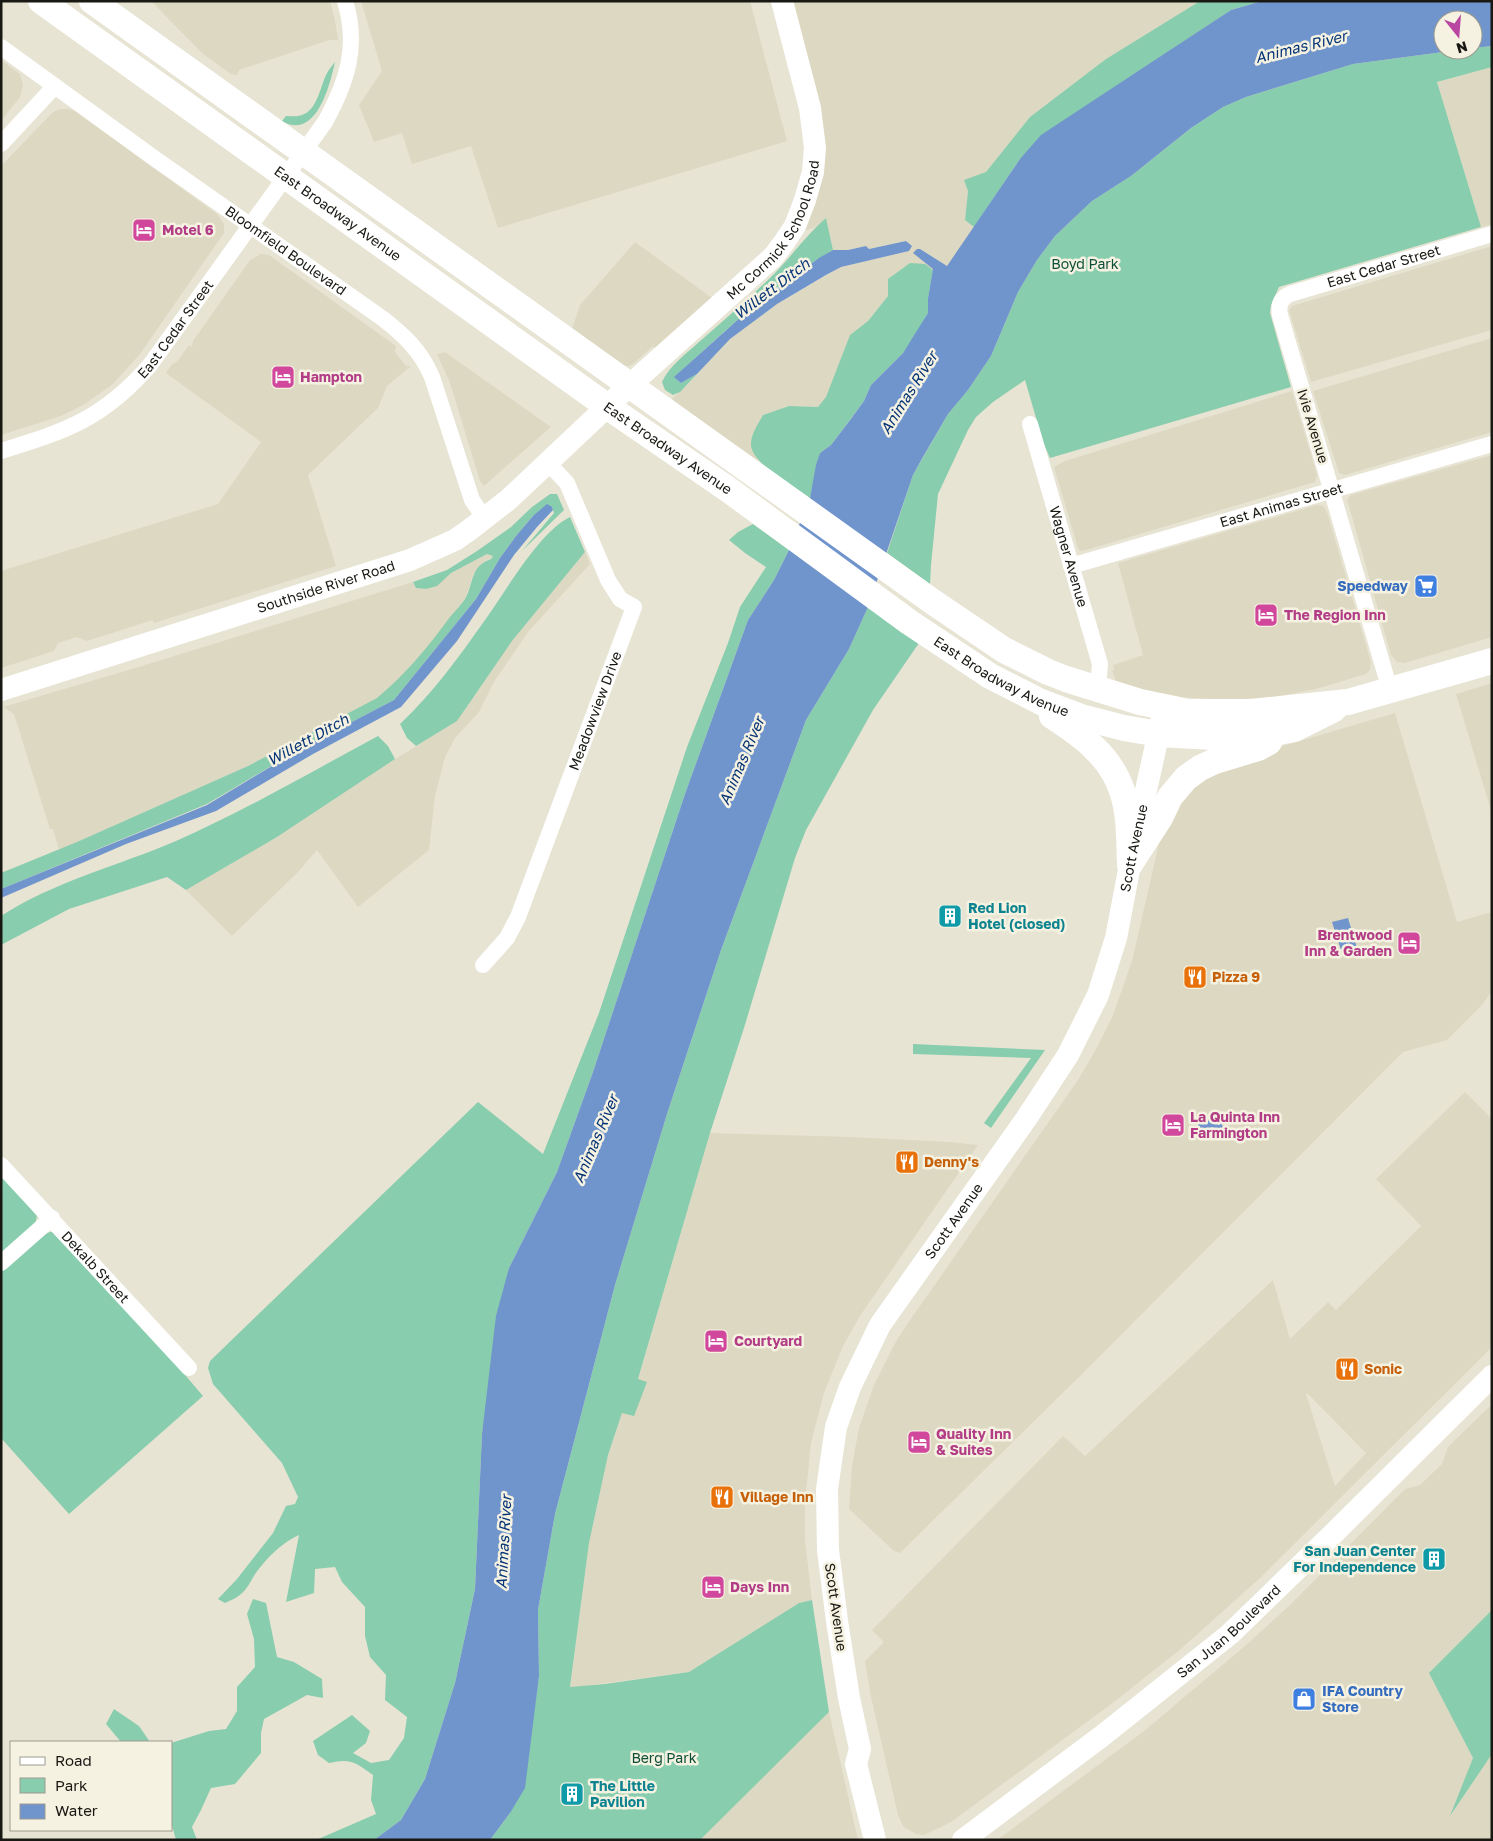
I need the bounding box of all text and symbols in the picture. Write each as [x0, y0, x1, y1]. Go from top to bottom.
north arrow [1433, 10, 1483, 60]
water label: Animas River [1253, 25, 1350, 66]
text: N [1454, 38, 1470, 58]
street label: Mc Cormick School Road [723, 160, 822, 303]
street label: East Broadway Avenue [271, 162, 405, 264]
street label: Bloomfield Boulevard [222, 202, 350, 298]
hotel icon: Motel 6 [131, 217, 157, 243]
place label: Motel 6 [162, 221, 214, 238]
street label: East Cedar Street [1325, 241, 1442, 291]
water label: Willett Ditch [730, 253, 813, 322]
park label: Boyd Park [1051, 255, 1119, 272]
street label: East Cedar Street [133, 276, 216, 381]
water label: Animas River [876, 346, 942, 437]
hotel icon: Hampton [270, 364, 296, 390]
place label: Hampton [300, 368, 362, 385]
street label: Ivie Avenue [1294, 387, 1333, 465]
street label: East Broadway Avenue [601, 398, 736, 498]
street label: East Animas Street [1218, 479, 1345, 530]
street label: Wagner Avenue [1046, 504, 1092, 609]
street label: Southside River Road [255, 556, 397, 616]
supermarket icon: Speedway [1413, 573, 1439, 599]
place label: Speedway [1337, 577, 1409, 594]
hotel icon: The Region Inn [1253, 602, 1279, 628]
place label: The Region Inn [1284, 606, 1386, 623]
street label: East Broadway Avenue [931, 632, 1071, 720]
street label: Meadowview Drive [565, 649, 625, 773]
water label: Willett Ditch [264, 709, 352, 769]
water label: Animas River [715, 712, 768, 807]
street label: Scott Avenue [1116, 803, 1151, 893]
place label: Red Lion Hotel (closed) [968, 899, 1065, 932]
building icon: Red Lion Hotel (closed) [937, 903, 963, 929]
place label: Brentwood Inn & Garden [1304, 926, 1392, 959]
hotel icon: Brentwood Inn & Garden [1396, 930, 1422, 956]
restaurant icon: Pizza 9 [1182, 964, 1208, 990]
place label: Pizza 9 [1212, 968, 1260, 985]
water label: Animas River [569, 1090, 622, 1185]
place label: La Quinta Inn Farmington [1190, 1108, 1280, 1141]
hotel icon: La Quinta Inn Farmington [1160, 1112, 1186, 1138]
restaurant icon: Denny's [894, 1149, 920, 1175]
place label: Denny's [924, 1153, 979, 1170]
street label: Scott Avenue [921, 1179, 986, 1262]
street label: Dekalb Street [58, 1227, 133, 1306]
hotel icon: Courtyard [703, 1328, 729, 1354]
place label: Courtyard [734, 1332, 802, 1349]
restaurant icon: Sonic [1334, 1356, 1360, 1382]
place label: Sonic [1364, 1360, 1402, 1377]
place label: Quality Inn & Suites [936, 1425, 1011, 1458]
hotel icon: Quality Inn & Suites [906, 1429, 932, 1455]
restaurant icon: Village Inn [709, 1484, 735, 1510]
place label: Village Inn [740, 1488, 813, 1505]
water label: Animas River [492, 1493, 515, 1589]
place label: San Juan Center For Independence [1293, 1542, 1417, 1575]
building icon: San Juan Center For Independence [1421, 1546, 1447, 1572]
street label: Scott Avenue [822, 1562, 851, 1652]
hotel icon: Days Inn [700, 1574, 726, 1600]
place label: Days Inn [730, 1578, 789, 1595]
street label: San Juan Boulevard [1173, 1581, 1284, 1681]
place label: IFA Country Store [1322, 1682, 1403, 1715]
shop icon: IFA Country Store [1291, 1686, 1317, 1712]
legend [10, 1741, 172, 1831]
park label: Berg Park [631, 1749, 697, 1766]
text: Road [55, 1751, 92, 1769]
text: Park [55, 1776, 88, 1794]
place label: The Little Pavilion [590, 1777, 655, 1810]
building icon: The Little Pavilion [559, 1781, 585, 1807]
text: Water [55, 1801, 98, 1819]

